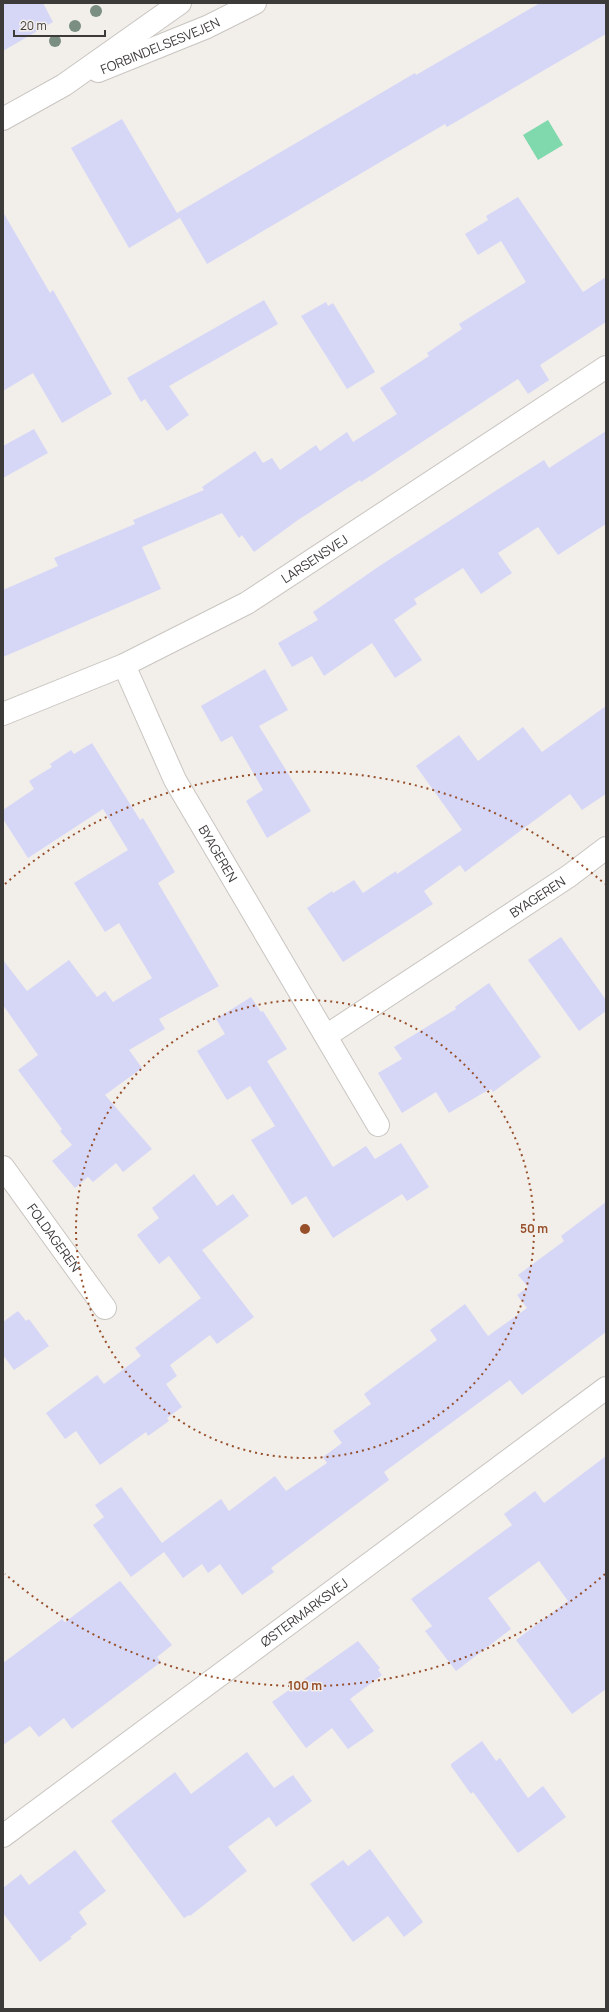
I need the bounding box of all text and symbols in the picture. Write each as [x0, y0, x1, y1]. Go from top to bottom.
scale bar [14, 12, 105, 38]
street label: FORBINDELSESVEJEN [98, 13, 223, 78]
text: 20 m [20, 17, 47, 34]
street label: LARSENSVEJ [278, 530, 351, 587]
street label: BYAGEREN [194, 822, 242, 885]
street label: BYAGEREN [506, 872, 569, 922]
street label: FOLDAGEREN [23, 1200, 85, 1275]
text: 50 m [520, 1220, 548, 1237]
centre of rings [298, 1222, 312, 1236]
street label: ØSTERMARKSVEJ [257, 1574, 351, 1651]
text: 100 m [288, 1677, 322, 1694]

